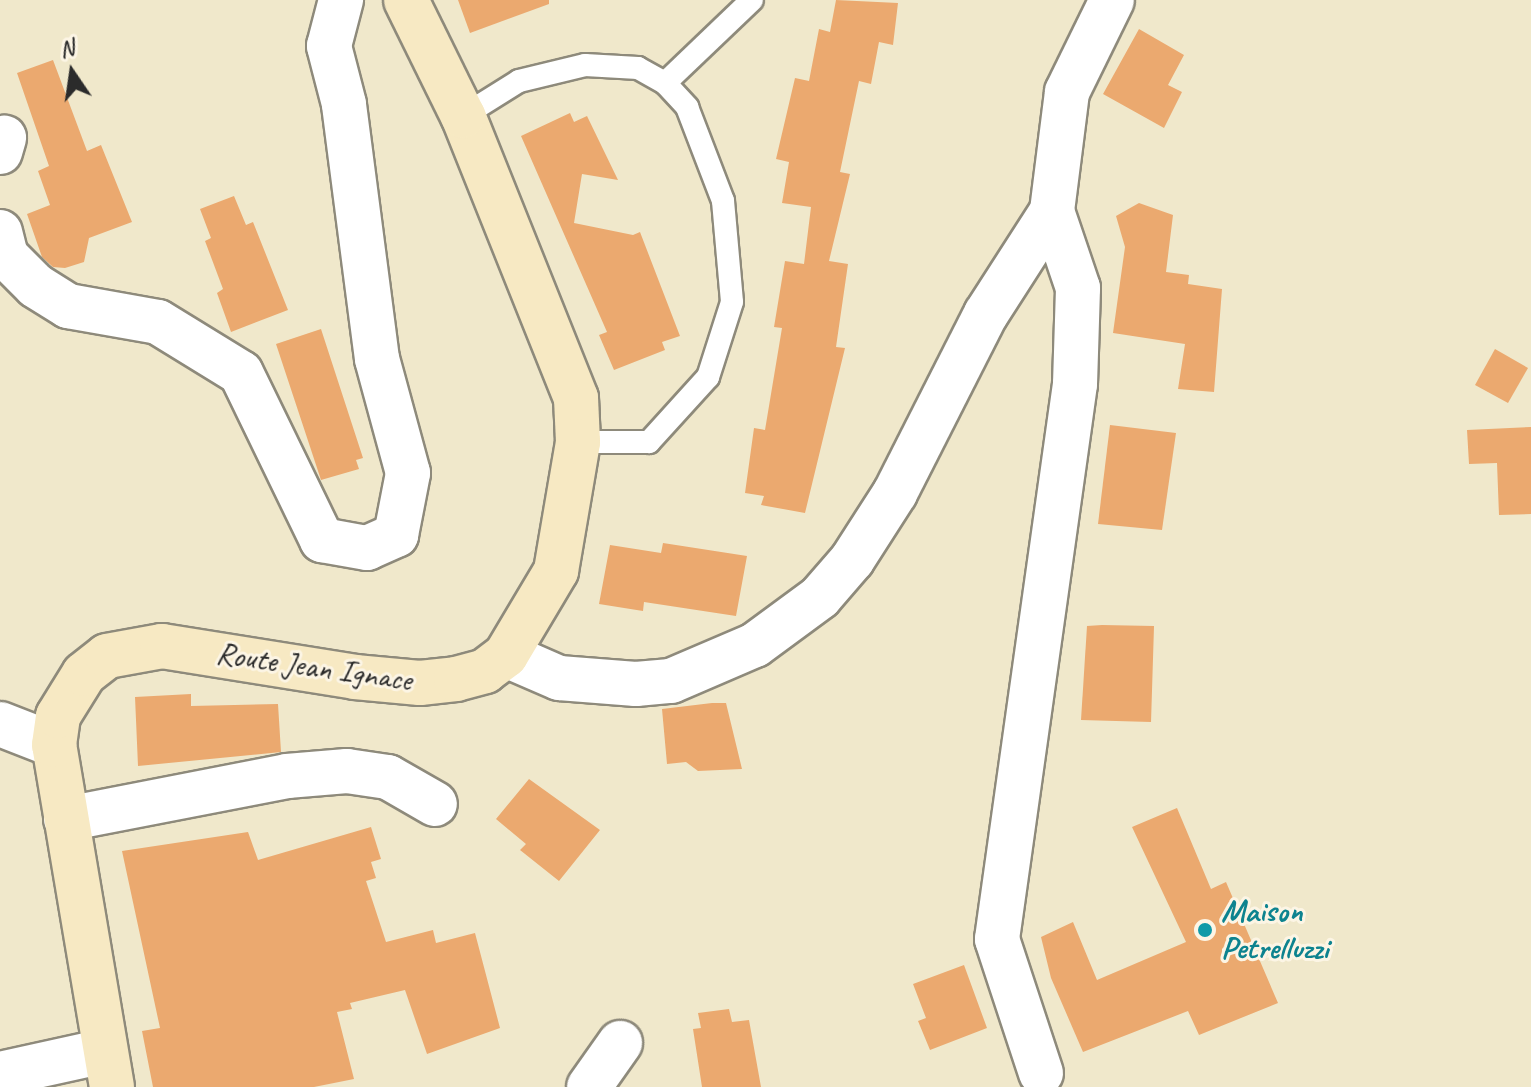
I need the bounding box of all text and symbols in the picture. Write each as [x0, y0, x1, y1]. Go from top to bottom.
north arrow [32, 32, 112, 112]
text: N [57, 33, 76, 64]
street label: Route Jean Ignace [213, 634, 415, 700]
place label: Maison Petrelluzzi [1221, 893, 1328, 968]
marker: Maison Petrelluzzi [1196, 921, 1214, 939]

